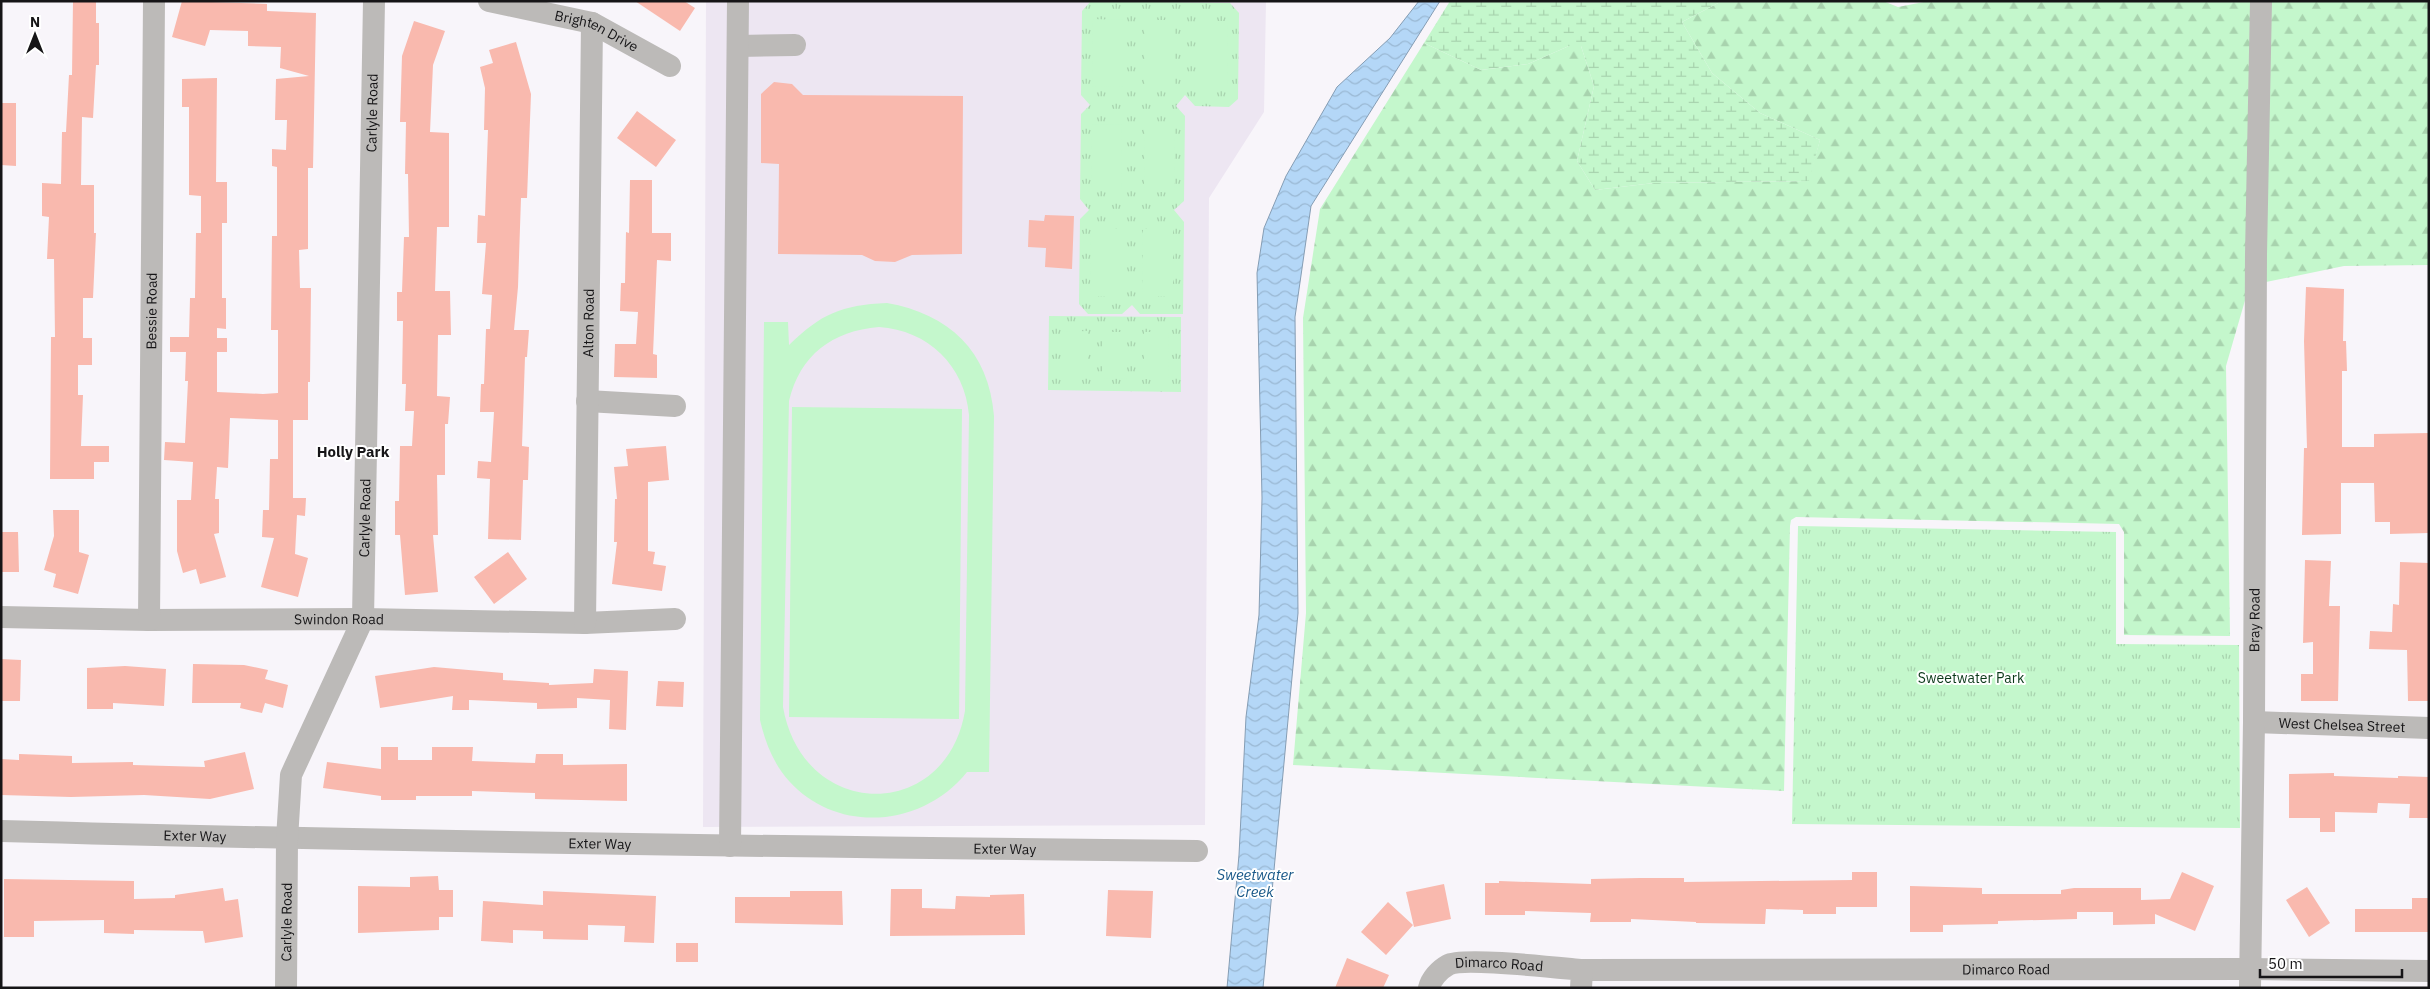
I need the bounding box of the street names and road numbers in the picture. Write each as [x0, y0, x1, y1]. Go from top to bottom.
street label: Brighten Drive [553, 6, 642, 56]
street label: Carlyle Road [362, 73, 382, 153]
street label: Bessie Road [142, 272, 161, 350]
street label: Alton Road [579, 288, 598, 358]
street label: Carlyle Road [355, 478, 375, 558]
street label: Bray Road [2245, 588, 2264, 652]
street label: Swindon Road [294, 610, 384, 628]
street label: West Chelsea Street [2278, 714, 2406, 736]
street label: Exter Way [163, 826, 227, 846]
street label: Exter Way [568, 834, 632, 853]
street label: Exter Way [973, 840, 1036, 858]
street label: Carlyle Road [277, 882, 296, 962]
street label: Dimarco Road [1454, 953, 1544, 975]
street label: Dimarco Road [1962, 960, 2050, 978]

